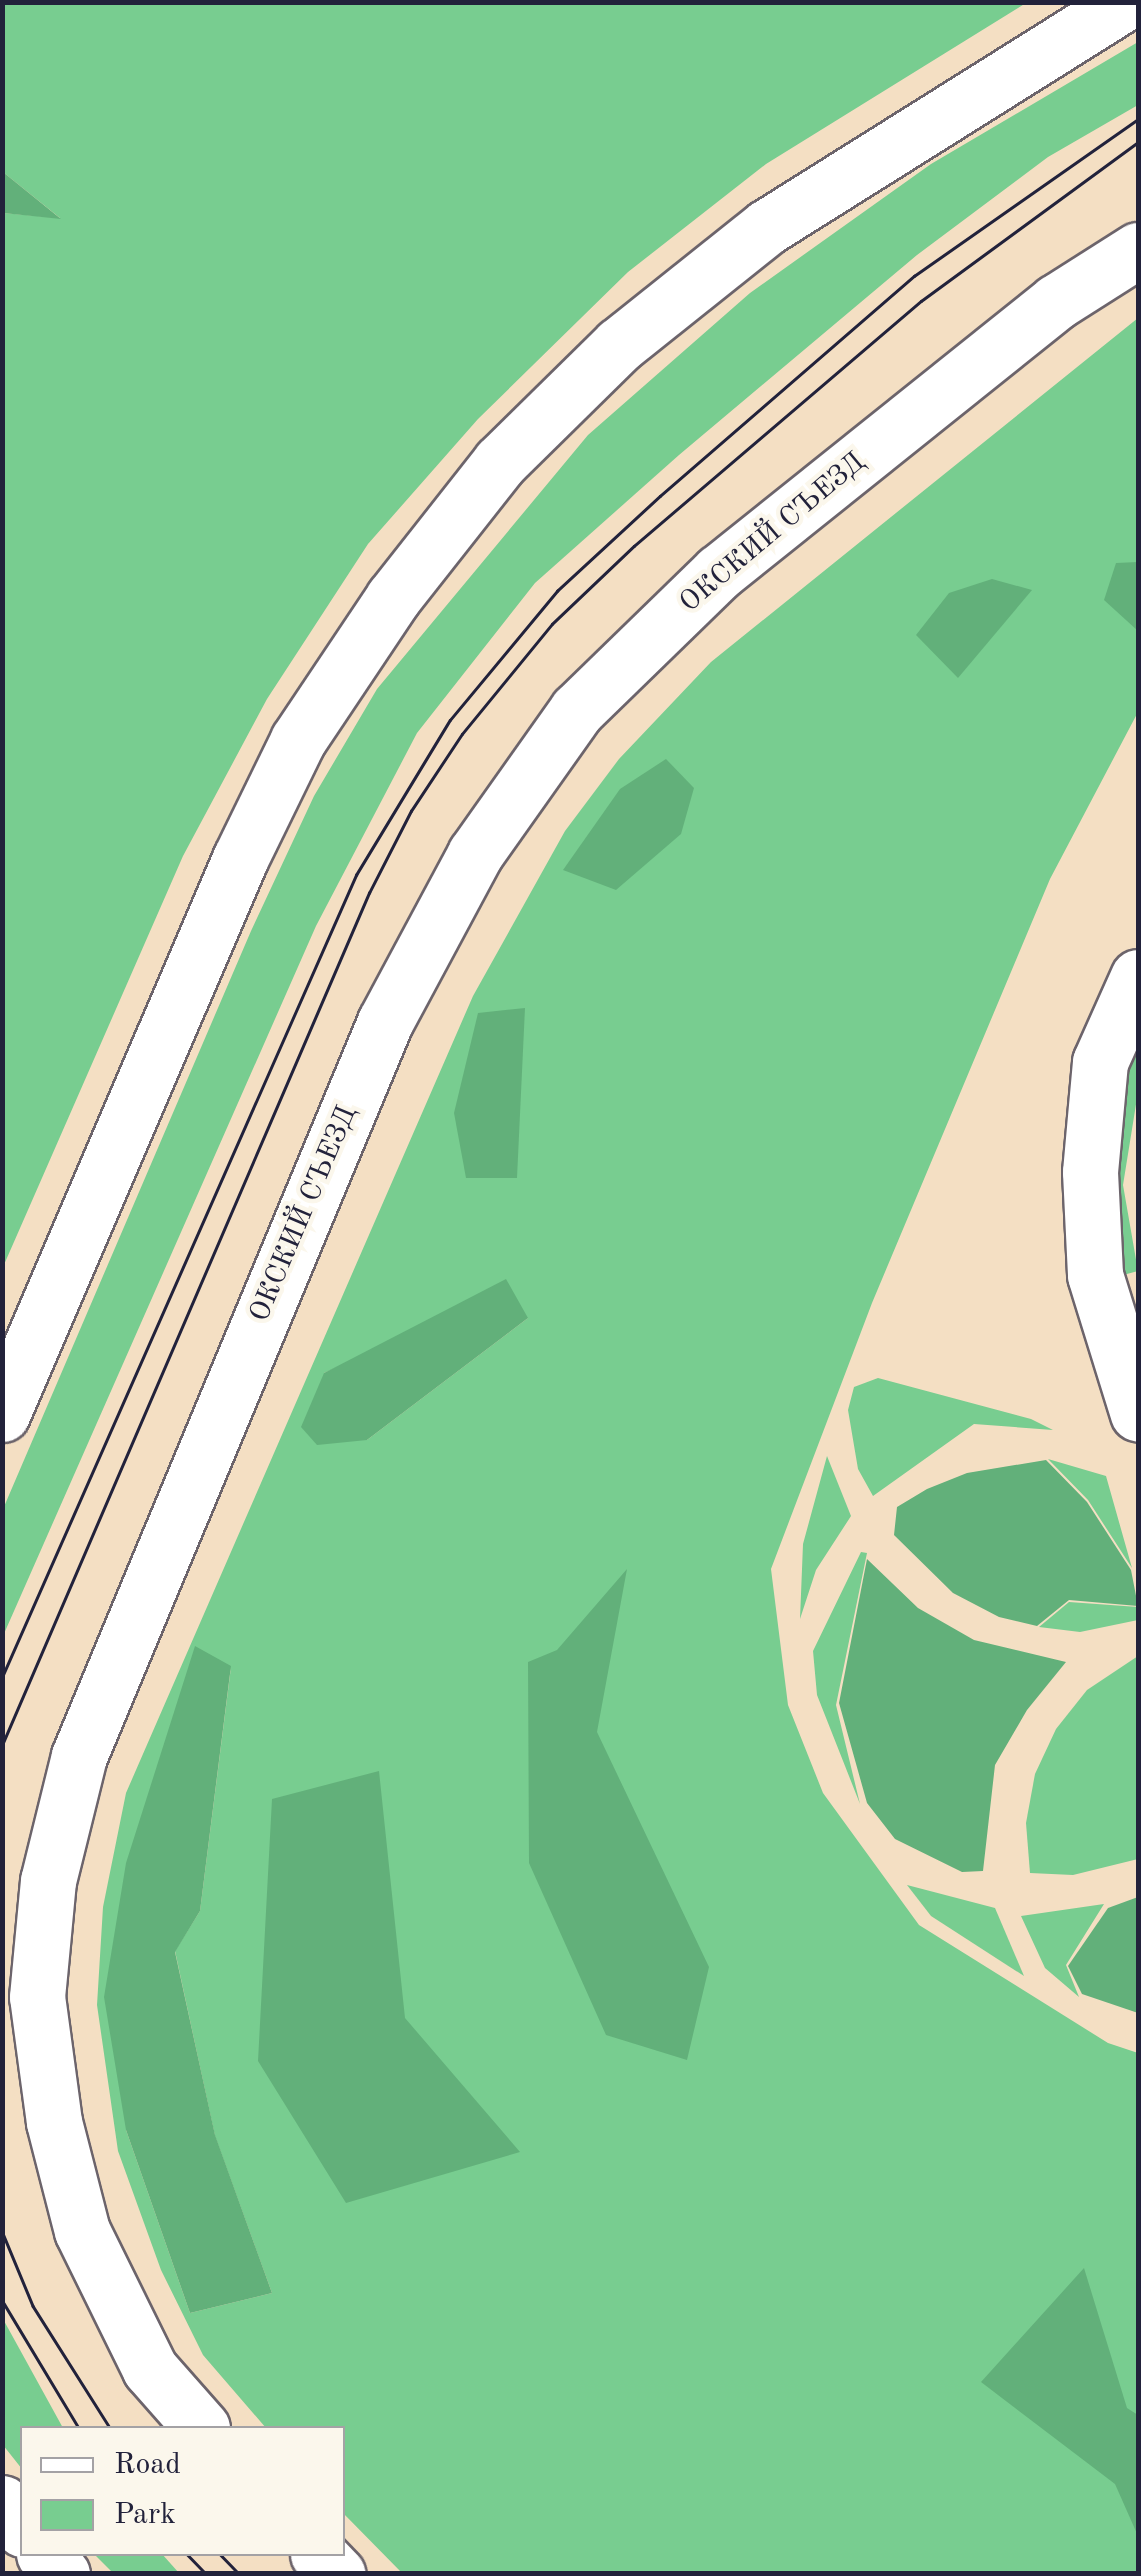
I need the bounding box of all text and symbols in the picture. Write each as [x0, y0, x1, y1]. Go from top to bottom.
street label: ОКСКИЙ СЪЕЗД [674, 446, 872, 620]
street label: ОКСКИЙ СЪЕЗД [243, 1101, 365, 1327]
legend [20, 2426, 345, 2556]
text: Road [114, 2450, 181, 2480]
text: Park [114, 2500, 176, 2530]

